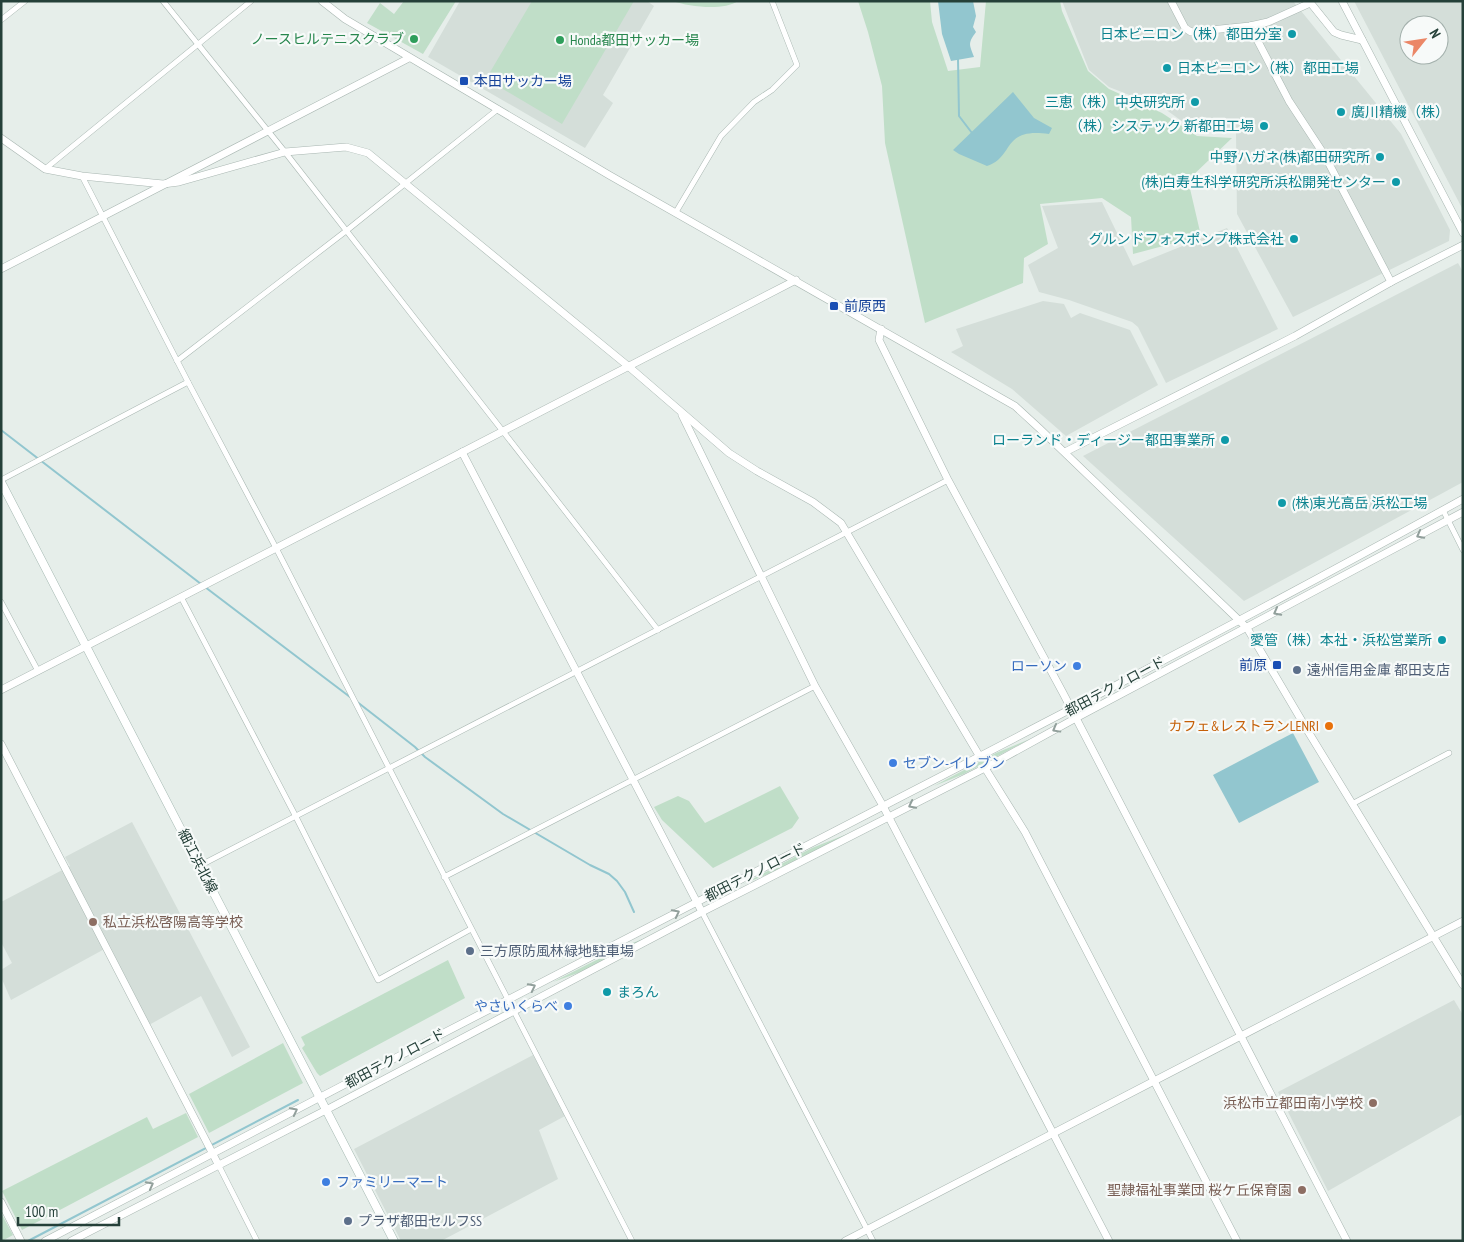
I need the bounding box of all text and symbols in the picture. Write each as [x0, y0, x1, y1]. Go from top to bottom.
north arrow [1399, 15, 1449, 65]
place label: 日本ビニロン（株）都田分室 [1100, 25, 1282, 43]
text: N [1426, 26, 1445, 41]
marker: 日本ビニロン（株）都田分室 [1286, 28, 1298, 40]
place label: ノースヒルテニスクラブ [251, 30, 404, 48]
place label: Honda都田サッカー場 [570, 31, 699, 49]
marker: ノースヒルテニスクラブ [408, 33, 420, 45]
marker: Honda都田サッカー場 [554, 34, 566, 46]
place label: 日本ビニロン（株）都田工場 [1177, 59, 1359, 77]
marker: 日本ビニロン（株）都田工場 [1161, 62, 1173, 74]
place label: 本田サッカー場 [474, 72, 572, 90]
marker: 本田サッカー場 [458, 75, 470, 87]
place label: 三恵（株）中央研究所 [1045, 93, 1185, 111]
marker: 三恵（株）中央研究所 [1189, 96, 1201, 108]
place label: 廣川精機（株） [1351, 103, 1449, 121]
marker: 廣川精機（株） [1335, 106, 1347, 118]
place label: （株）システック 新都田工場 [1069, 117, 1254, 135]
marker: （株）システック 新都田工場 [1258, 120, 1270, 132]
place label: 中野ハガネ(株)都田研究所 [1209, 148, 1370, 166]
marker: 中野ハガネ(株)都田研究所 [1374, 151, 1386, 163]
place label: (株)白寿生科学研究所浜松開発センター [1141, 173, 1386, 191]
marker: (株)白寿生科学研究所浜松開発センター [1390, 176, 1402, 188]
place label: グルンドフォスポンプ株式会社 [1089, 230, 1284, 248]
marker: グルンドフォスポンプ株式会社 [1288, 233, 1300, 245]
place label: 前原西 [844, 297, 886, 315]
marker: 前原西 [828, 300, 840, 312]
place label: ローランド・ディージー都田事業所 [992, 431, 1215, 449]
marker: ローランド・ディージー都田事業所 [1219, 434, 1231, 446]
place label: (株)東光高岳 浜松工場 [1292, 494, 1428, 512]
marker: (株)東光高岳 浜松工場 [1276, 497, 1288, 509]
one-way arrow [1416, 529, 1425, 539]
one-way arrow [1273, 606, 1282, 616]
place label: 愛管（株）本社・浜松営業所 [1250, 631, 1432, 649]
marker: 愛管（株）本社・浜松営業所 [1436, 634, 1448, 646]
street label: 都田テクノロード [1062, 652, 1168, 720]
place label: 前原 [1239, 656, 1267, 674]
place label: ローソン [1011, 657, 1067, 675]
marker: 前原 [1271, 659, 1283, 671]
marker: ローソン [1071, 660, 1083, 672]
place label: 遠州信用金庫 都田支店 [1307, 661, 1450, 679]
marker: 遠州信用金庫 都田支店 [1291, 664, 1303, 676]
place label: カフェ&レストランLENRI [1168, 717, 1319, 735]
marker: カフェ&レストランLENRI [1323, 720, 1335, 732]
one-way arrow [1052, 723, 1061, 733]
place label: セブン-イレブン [903, 754, 1005, 772]
marker: セブン-イレブン [887, 757, 899, 769]
one-way arrow [908, 799, 917, 809]
street label: 細江浜北線 [174, 826, 222, 896]
street label: 都田テクノロード [701, 839, 809, 905]
one-way arrow [671, 909, 680, 919]
place label: 私立浜松啓陽高等学校 [103, 913, 243, 931]
marker: 私立浜松啓陽高等学校 [87, 916, 99, 928]
place label: 三方原防風林緑地駐車場 [480, 942, 634, 960]
marker: 三方原防風林緑地駐車場 [464, 945, 476, 957]
one-way arrow [526, 983, 535, 993]
place label: まろん [617, 983, 659, 1001]
marker: まろん [601, 986, 613, 998]
place label: やさいくらべ [474, 997, 558, 1015]
marker: やさいくらべ [562, 1000, 574, 1012]
street label: 都田テクノロード [342, 1024, 448, 1092]
place label: 浜松市立都田南小学校 [1223, 1094, 1363, 1112]
marker: 浜松市立都田南小学校 [1367, 1097, 1379, 1109]
one-way arrow [289, 1107, 298, 1117]
place label: ファミリーマート [336, 1173, 448, 1191]
marker: ファミリーマート [320, 1176, 332, 1188]
one-way arrow [145, 1181, 154, 1191]
place label: 聖隷福祉事業団 桜ケ丘保育園 [1107, 1181, 1292, 1199]
marker: 聖隷福祉事業団 桜ケ丘保育園 [1296, 1184, 1308, 1196]
scale bar [18, 1194, 119, 1226]
text: 100 m [25, 1202, 58, 1221]
place label: プラザ都田セルフSS [358, 1212, 482, 1230]
marker: プラザ都田セルフSS [342, 1215, 354, 1227]

